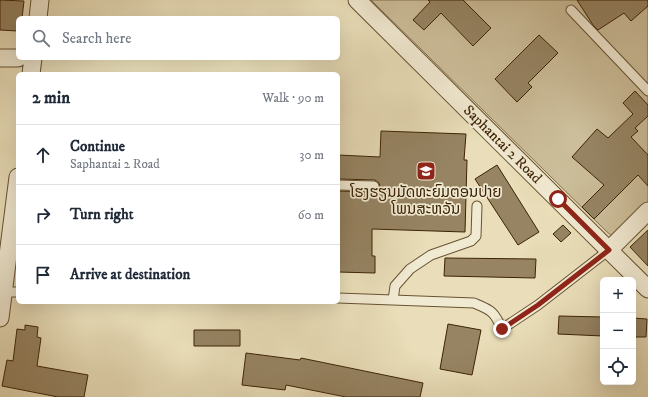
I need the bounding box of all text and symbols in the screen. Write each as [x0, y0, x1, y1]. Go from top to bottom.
search box [16, 16, 340, 60]
icon: search [30, 27, 52, 49]
text: Search here [62, 29, 131, 48]
text: 2 min [32, 87, 70, 109]
text: Walk · 90 m [262, 90, 324, 106]
street label: Saphantai 2 Road [459, 101, 546, 188]
text: Continue [70, 137, 125, 156]
icon: ahead [32, 144, 54, 166]
text: 30 m [300, 147, 324, 163]
text: Saphantai 2 Road [70, 156, 160, 172]
school or university icon: ໂຮງຮຽນມັດທະຍົມຕອນປາຍ ໂພນສະຫວັນ [415, 160, 437, 182]
place label: ໂຮງຮຽນມັດທະຍົມຕອນປາຍ ໂພນສະຫວັນ [349, 183, 502, 219]
route start [549, 190, 567, 208]
icon: right [32, 204, 54, 226]
text: Turn right [70, 205, 133, 224]
text: 60 m [298, 207, 324, 223]
icon: arrive [32, 264, 54, 286]
text: Arrive at destination [70, 265, 190, 284]
map controls [600, 277, 636, 385]
button: + [600, 277, 636, 313]
button: − [600, 313, 636, 349]
route end [493, 320, 511, 338]
button: locate [600, 349, 636, 385]

